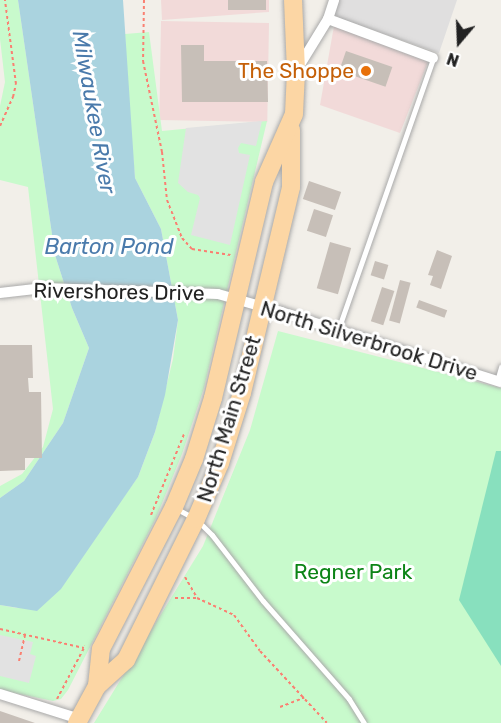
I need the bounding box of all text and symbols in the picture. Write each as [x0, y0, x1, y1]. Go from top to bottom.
north arrow [429, 12, 489, 72]
water label: Milwaukee River [67, 28, 121, 196]
text: N [444, 49, 462, 70]
place label: The Shoppe [238, 58, 354, 84]
marker: The Shoppe [359, 64, 373, 78]
water label: Barton Pond [44, 234, 174, 260]
street label: Rivershores Drive [33, 278, 205, 306]
street label: North Silverbrook Drive [257, 296, 481, 386]
street label: North Main Street [192, 333, 266, 505]
park label: Regner Park [293, 559, 413, 585]

